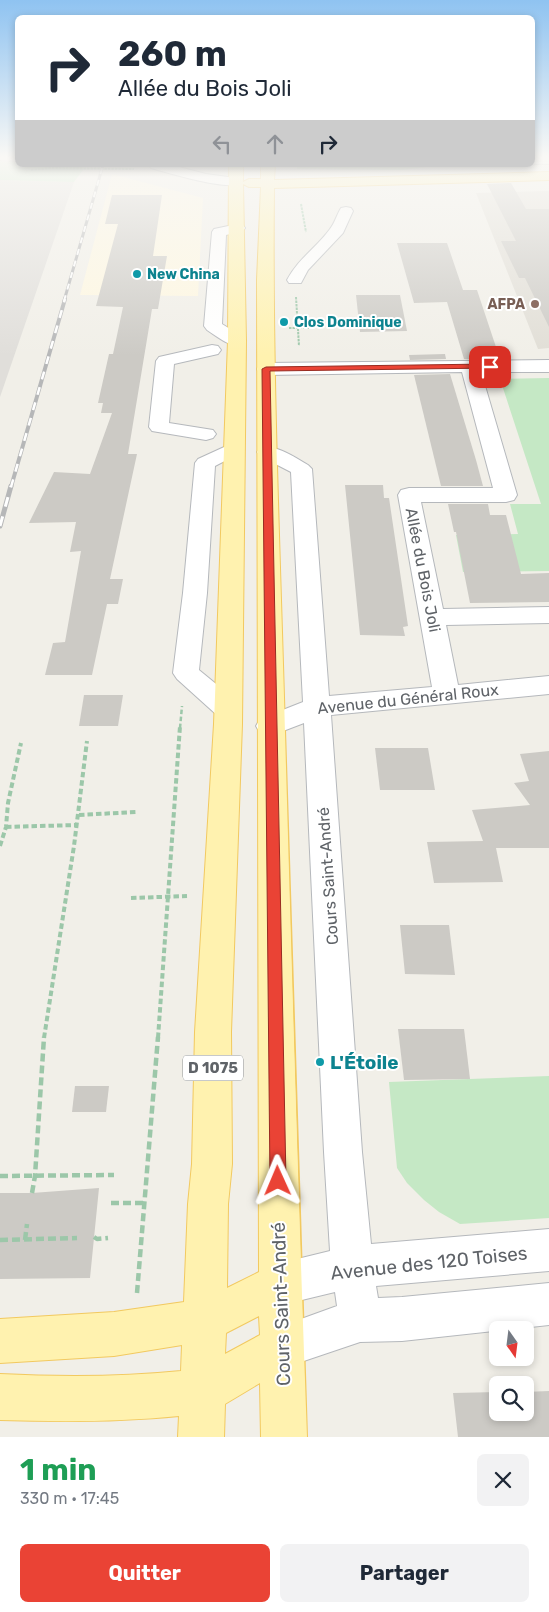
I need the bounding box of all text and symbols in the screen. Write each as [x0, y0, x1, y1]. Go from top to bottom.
text: 260 m [118, 33, 227, 75]
icon: right [35, 35, 100, 100]
text: Allée du Bois Joli [118, 75, 292, 102]
icon: left [208, 130, 236, 158]
icon: ahead [261, 130, 289, 158]
icon: right [314, 130, 342, 158]
place label: New China [147, 266, 220, 283]
marker: New China [131, 268, 143, 280]
place label: AFPA [488, 296, 525, 313]
marker: AFPA [529, 298, 541, 310]
place label: Clos Dominique [294, 314, 402, 331]
marker: Clos Dominique [278, 316, 290, 328]
pin [469, 346, 511, 388]
icon: arrive [476, 353, 504, 381]
street label: Allée du Bois Joli [402, 506, 444, 634]
street label: Avenue du Général Roux [317, 680, 500, 718]
street label: Cours Saint-André [314, 806, 342, 946]
place label: L'Étoile [330, 1051, 399, 1074]
road number: D 1075 [183, 1056, 243, 1080]
marker: L'Étoile [314, 1056, 326, 1068]
position arrow [251, 1154, 303, 1206]
street label: Cours Saint-André [267, 1222, 295, 1386]
street label: Avenue des 120 Toises [329, 1241, 529, 1285]
north arrow [489, 1321, 534, 1366]
map controls [489, 1321, 534, 1421]
button: search [489, 1376, 534, 1421]
text: 1 min [20, 1452, 97, 1488]
button: close [477, 1454, 529, 1506]
text: 330 m · 17:45 [20, 1489, 119, 1508]
button: Quitter [20, 1544, 270, 1602]
button: Partager [280, 1544, 529, 1602]

